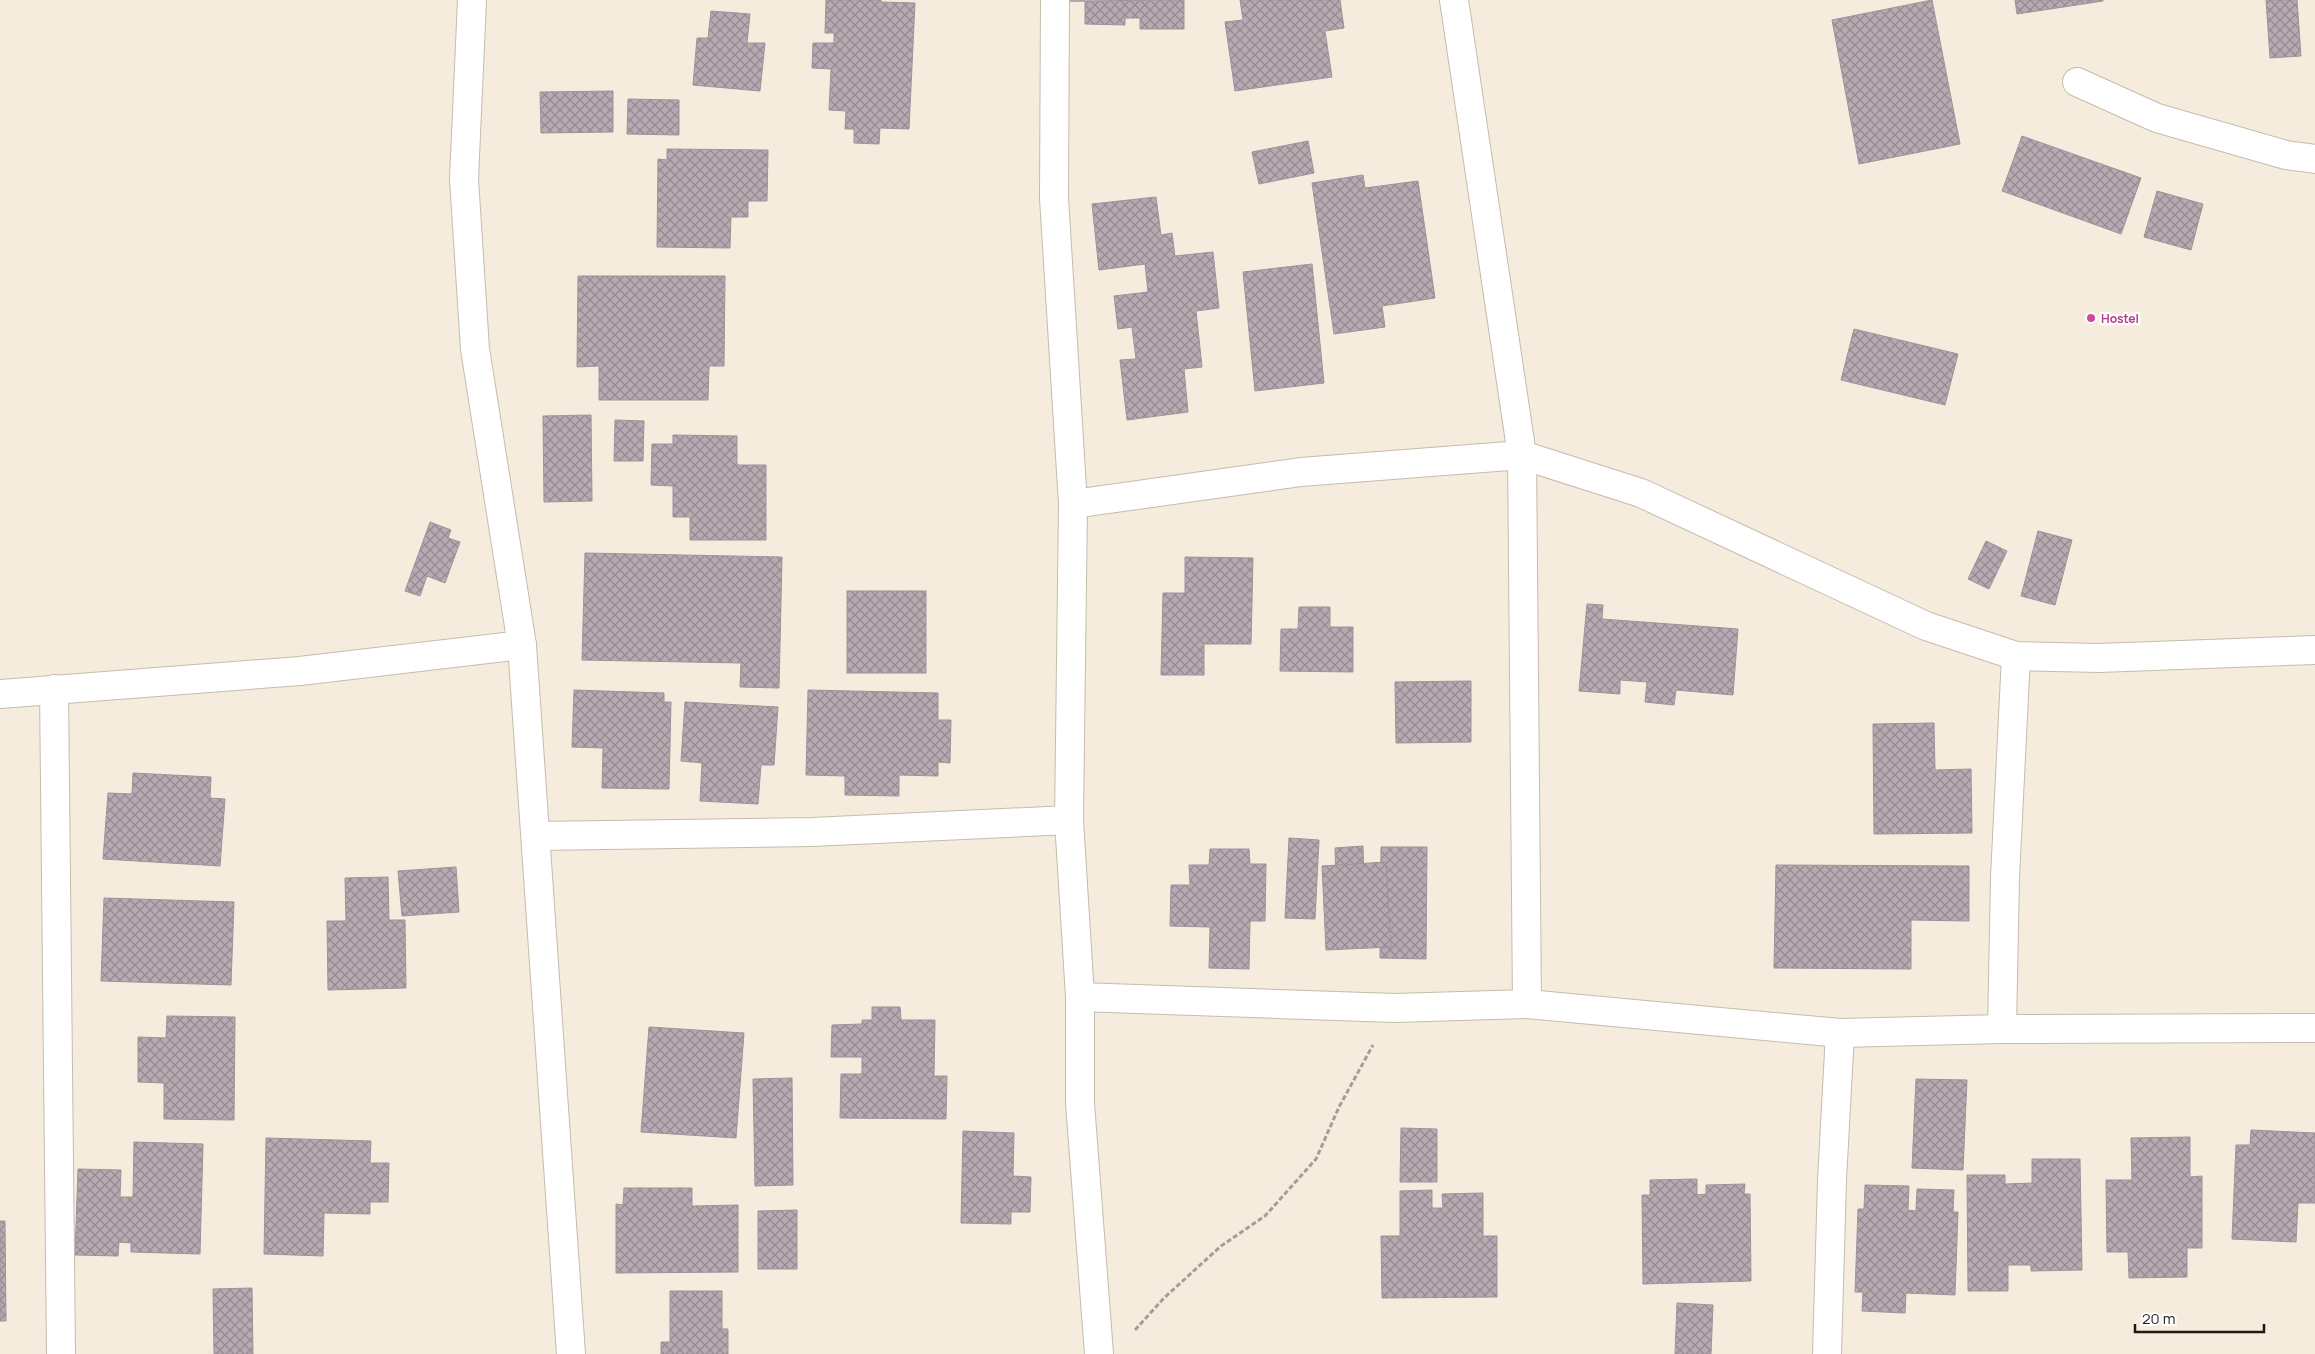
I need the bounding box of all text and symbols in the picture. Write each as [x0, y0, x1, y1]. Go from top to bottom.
place label: Hostel [2101, 310, 2139, 327]
marker: Hostel [2085, 312, 2097, 324]
scale bar [2135, 1302, 2264, 1334]
text: 20 m [2142, 1308, 2175, 1329]

